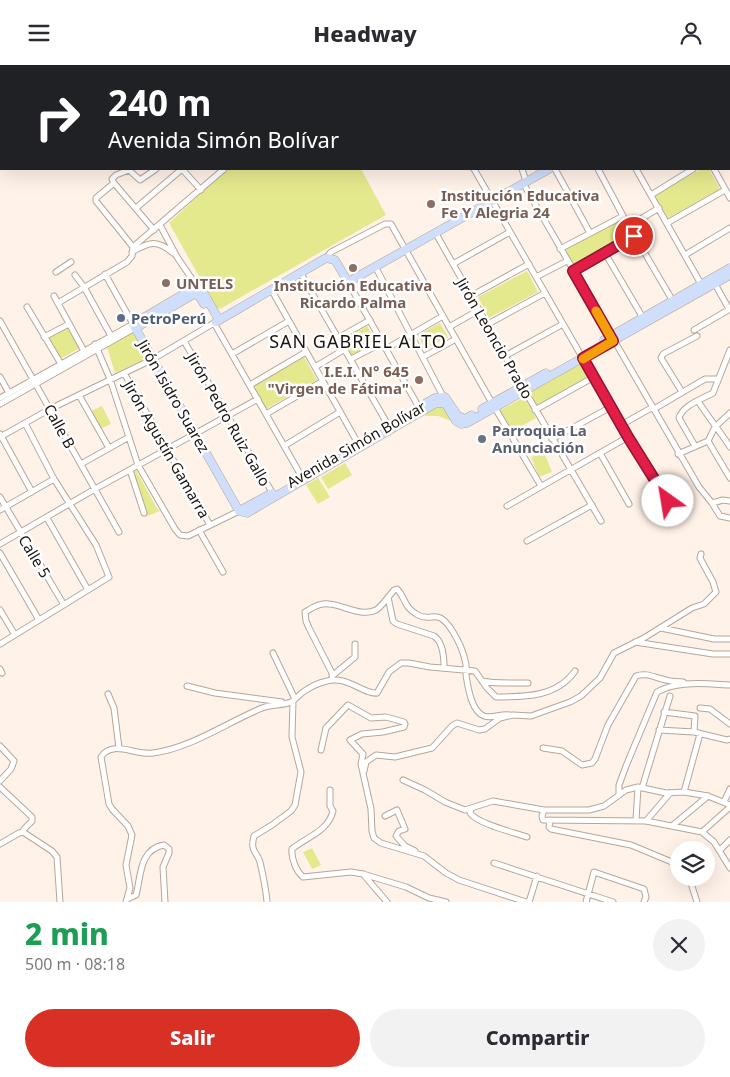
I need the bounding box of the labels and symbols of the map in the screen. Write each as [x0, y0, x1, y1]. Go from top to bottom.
place label: Institución Educativa Fe Y Alegria 24 [441, 185, 600, 222]
marker: Institución Educativa Fe Y Alegria 24 [425, 198, 437, 210]
pin [613, 215, 655, 257]
marker: Institución Educativa Ricardo Palma [347, 262, 359, 274]
street label: Jirón Leoncio Prado [451, 272, 538, 402]
place label: UNTELS [176, 273, 233, 293]
place label: Institución Educativa Ricardo Palma [274, 275, 432, 312]
marker: UNTELS [160, 277, 172, 289]
place label: PetroPerú [131, 308, 206, 328]
marker: PetroPerú [115, 312, 127, 324]
district label: SAN GABRIEL ALTO [269, 329, 447, 353]
street label: Jirón Isidro Suarez [132, 334, 215, 456]
street label: Jirón Pedro Ruiz Gallo [182, 347, 275, 490]
place label: I.E.I. N° 645 "Virgen de Fátima" [267, 361, 409, 398]
marker: I.E.I. N° 645 "Virgen de Fátima" [413, 374, 425, 386]
street label: Jirón Agustín Gamarra [118, 375, 215, 522]
street label: Avenida Simón Bolívar [283, 396, 429, 492]
street label: Calle B [40, 400, 80, 452]
place label: Parroquia La Anunciación [492, 420, 587, 457]
marker: Parroquia La Anunciación [476, 433, 488, 445]
position arrow [641, 474, 693, 526]
street label: Calle 5 [14, 531, 56, 581]

